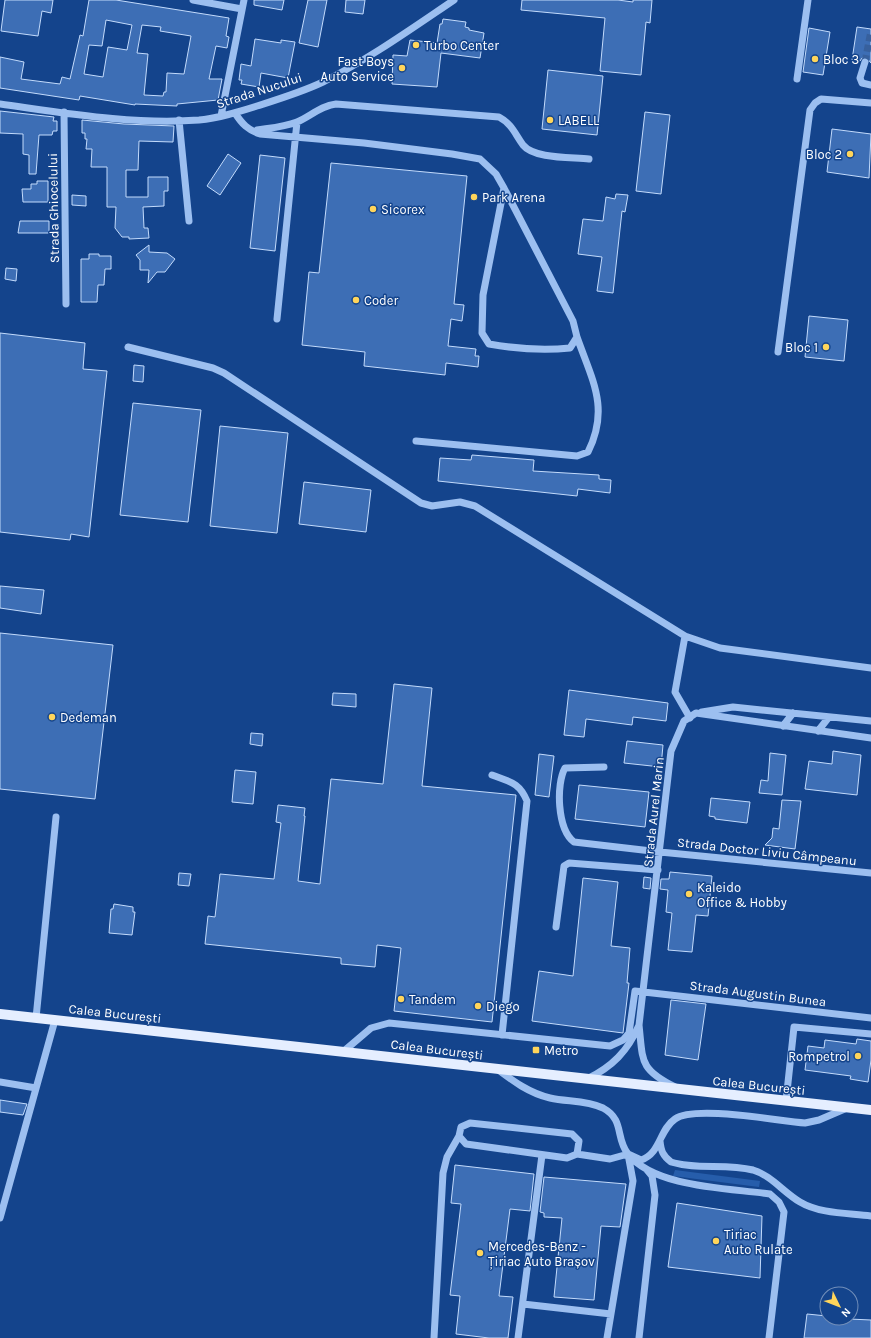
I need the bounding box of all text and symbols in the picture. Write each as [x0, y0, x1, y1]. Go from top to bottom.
place label: Turbo Center [424, 38, 499, 53]
marker: Turbo Center [411, 40, 421, 50]
place label: Bloc 3 [823, 52, 859, 67]
place label: Fast Boys Auto Service [321, 54, 394, 84]
marker: Bloc 3 [810, 54, 820, 64]
marker: Fast Boys Auto Service [397, 63, 407, 73]
street label: Strada Nucului [214, 70, 304, 111]
place label: LABELL [558, 113, 599, 128]
marker: LABELL [545, 115, 555, 125]
place label: Bloc 2 [806, 147, 842, 162]
marker: Bloc 2 [845, 149, 855, 159]
street label: Strada Ghiocelului [45, 153, 62, 263]
place label: Park Arena [482, 190, 545, 205]
marker: Park Arena [469, 192, 479, 202]
place label: Sicorex [381, 202, 425, 217]
marker: Sicorex [368, 204, 378, 214]
place label: Coder [364, 293, 398, 308]
marker: Coder [351, 295, 361, 305]
place label: Bloc 1 [785, 340, 818, 355]
marker: Bloc 1 [821, 342, 831, 352]
place label: Dedeman [60, 710, 117, 725]
marker: Dedeman [47, 712, 57, 722]
street label: Strada Aurel Marin [640, 756, 667, 868]
street label: Strada Doctor Liviu Câmpeanu [676, 835, 857, 868]
place label: Kaleido Office & Hobby [697, 880, 787, 910]
marker: Kaleido Office & Hobby [684, 889, 694, 899]
street label: Strada Augustin Bunea [689, 978, 827, 1009]
place label: Tandem [409, 992, 456, 1007]
marker: Tandem [396, 994, 406, 1004]
place label: Diego [486, 999, 520, 1014]
street label: Calea București [68, 1001, 162, 1026]
marker: Diego [473, 1001, 483, 1011]
street label: Calea București [390, 1036, 484, 1063]
place label: Metro [544, 1043, 578, 1058]
marker: Metro [531, 1045, 541, 1055]
place label: Rompetrol [788, 1049, 850, 1064]
marker: Rompetrol [853, 1051, 863, 1061]
street label: Calea București [712, 1073, 806, 1098]
place label: Tiriac Auto Rulate [724, 1227, 793, 1257]
marker: Tiriac Auto Rulate [711, 1236, 721, 1246]
place label: Mercedes-Benz - Țiriac Auto Brașov [488, 1239, 595, 1270]
marker: Mercedes-Benz - Țiriac Auto Brașov [475, 1248, 485, 1258]
north arrow [819, 1286, 859, 1326]
text: N [839, 1305, 853, 1320]

